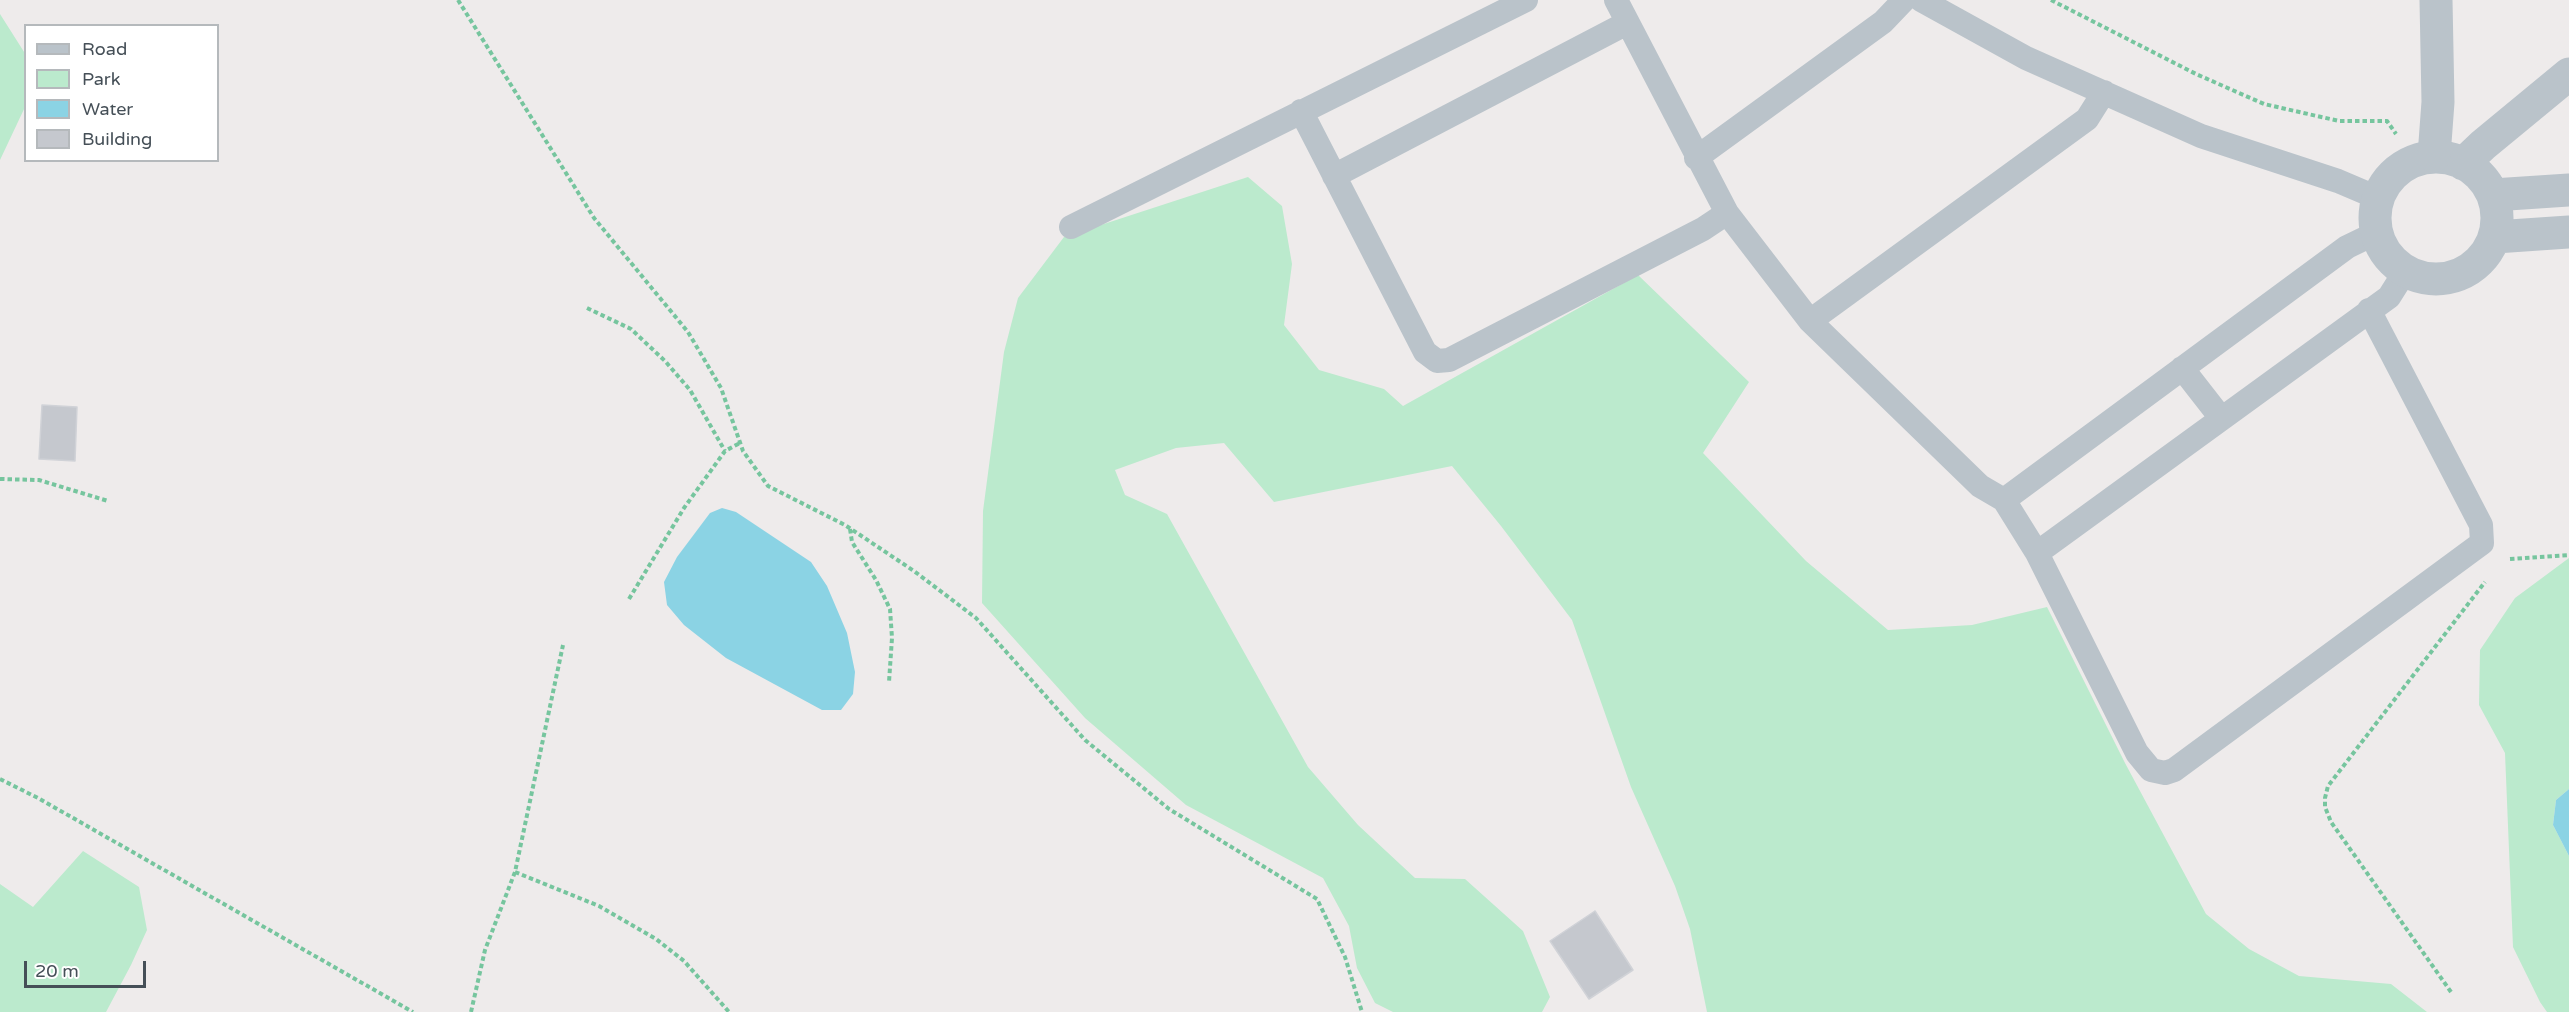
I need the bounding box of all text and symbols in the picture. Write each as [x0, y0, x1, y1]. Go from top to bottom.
legend [24, 24, 219, 162]
text: Road [82, 38, 127, 60]
text: Park [82, 68, 120, 90]
text: Water [82, 98, 133, 120]
text: Building [82, 128, 152, 150]
scale bar [27, 949, 148, 987]
text: 20 m [35, 960, 79, 982]

